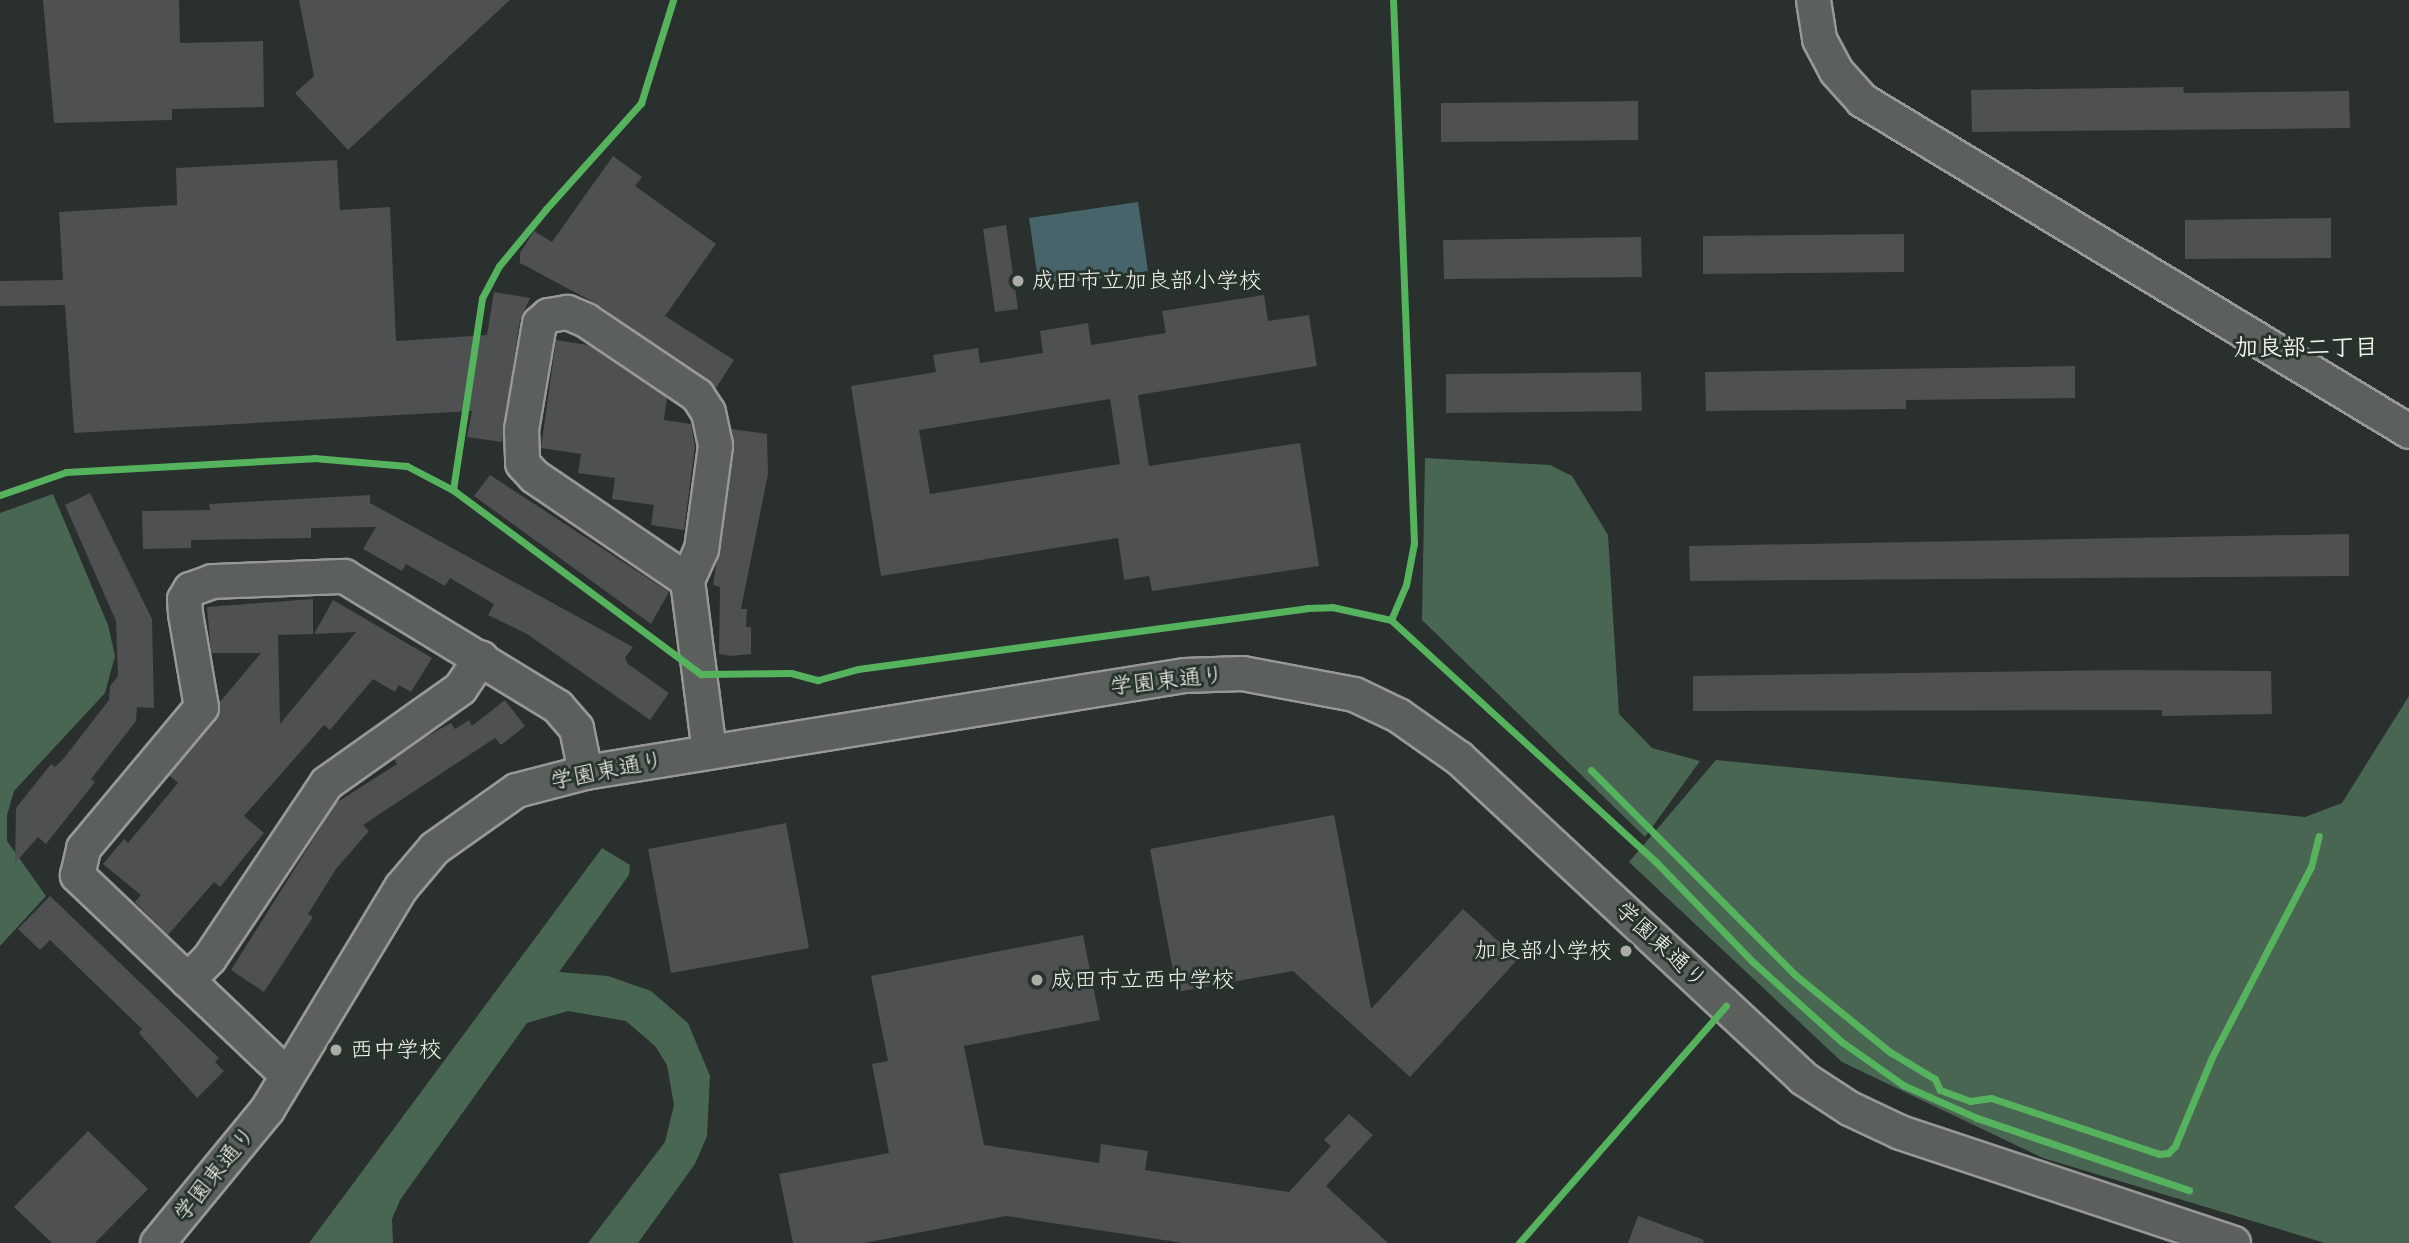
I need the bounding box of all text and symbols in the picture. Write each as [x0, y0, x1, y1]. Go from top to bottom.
place label: 成田市立加良部小学校 [1032, 267, 1262, 295]
marker: 成田市立加良部小学校 [1010, 273, 1026, 289]
district label: 加良部二丁目 [2234, 335, 2378, 363]
street label: 学園東通り [1108, 661, 1226, 701]
street label: 学園東通り [548, 746, 666, 796]
street label: 学園東通り [1610, 896, 1712, 994]
place label: 加良部小学校 [1474, 937, 1612, 965]
marker: 加良部小学校 [1618, 943, 1634, 959]
place label: 成田市立西中学校 [1051, 966, 1235, 994]
marker: 成田市立西中学校 [1029, 972, 1045, 988]
place label: 西中学校 [350, 1036, 442, 1064]
marker: 西中学校 [328, 1042, 344, 1058]
street label: 学園東通り [168, 1121, 262, 1227]

